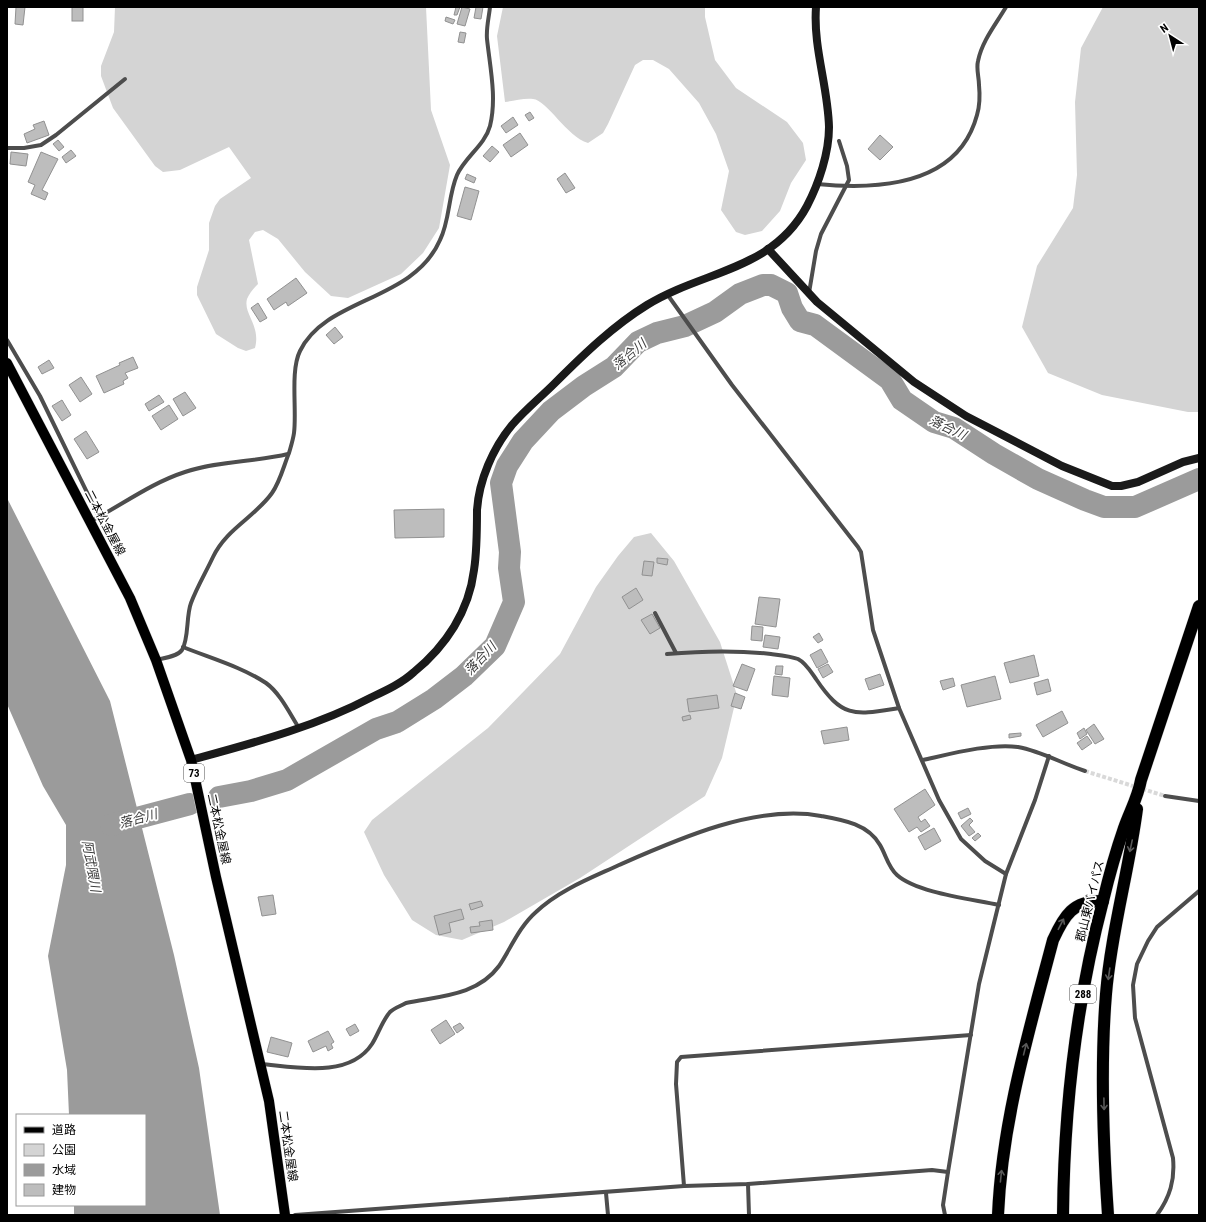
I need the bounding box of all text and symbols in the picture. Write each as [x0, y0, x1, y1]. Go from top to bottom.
north arrow [1150, 16, 1190, 56]
text: N [1158, 21, 1171, 36]
water label: 落合川 [610, 335, 651, 373]
water label: 落合川 [927, 412, 970, 444]
street label: 二本松金屋線 [82, 488, 128, 558]
water label: 落合川 [462, 638, 501, 678]
road number: 73 [184, 764, 204, 782]
street label: 二本松金屋線 [205, 792, 233, 866]
water label: 落合川 [117, 806, 161, 831]
water label: 阿武隈川 [80, 839, 104, 895]
one-way arrow [1126, 840, 1134, 853]
street label: 郡山東バイパス [1073, 859, 1107, 943]
one-way arrow [1058, 918, 1065, 930]
one-way arrow [1105, 968, 1113, 981]
road number: 288 [1070, 985, 1096, 1003]
one-way arrow [1022, 1042, 1029, 1055]
one-way arrow [1100, 1097, 1108, 1110]
street label: 二本松金屋線 [276, 1109, 300, 1183]
legend [16, 1114, 146, 1206]
text: 道路 [52, 1123, 76, 1137]
text: 公園 [52, 1143, 76, 1157]
text: 水域 [52, 1163, 76, 1177]
one-way arrow [997, 1170, 1005, 1183]
text: 建物 [52, 1183, 76, 1197]

